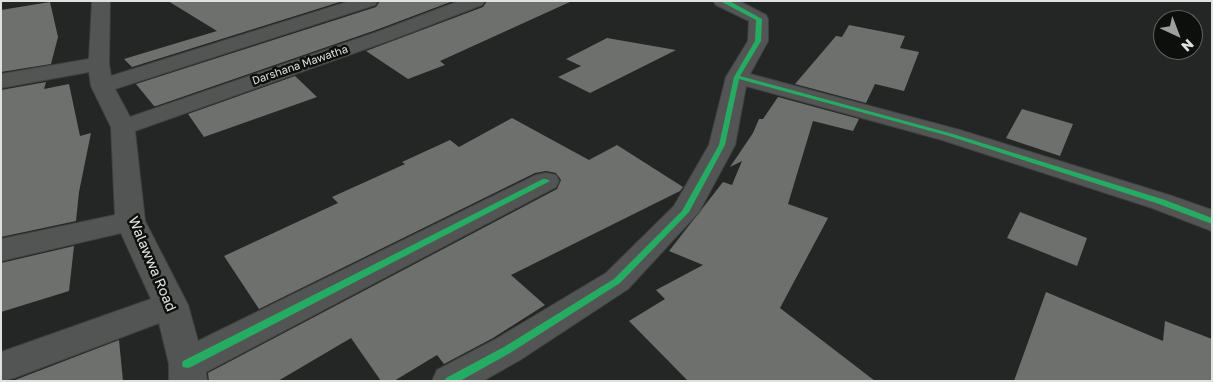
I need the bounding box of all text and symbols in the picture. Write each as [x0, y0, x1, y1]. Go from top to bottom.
north arrow [1153, 10, 1203, 60]
text: N [1178, 36, 1198, 55]
street label: Darshana Mawatha [250, 42, 350, 88]
street label: Walawwa Road [124, 214, 180, 314]

